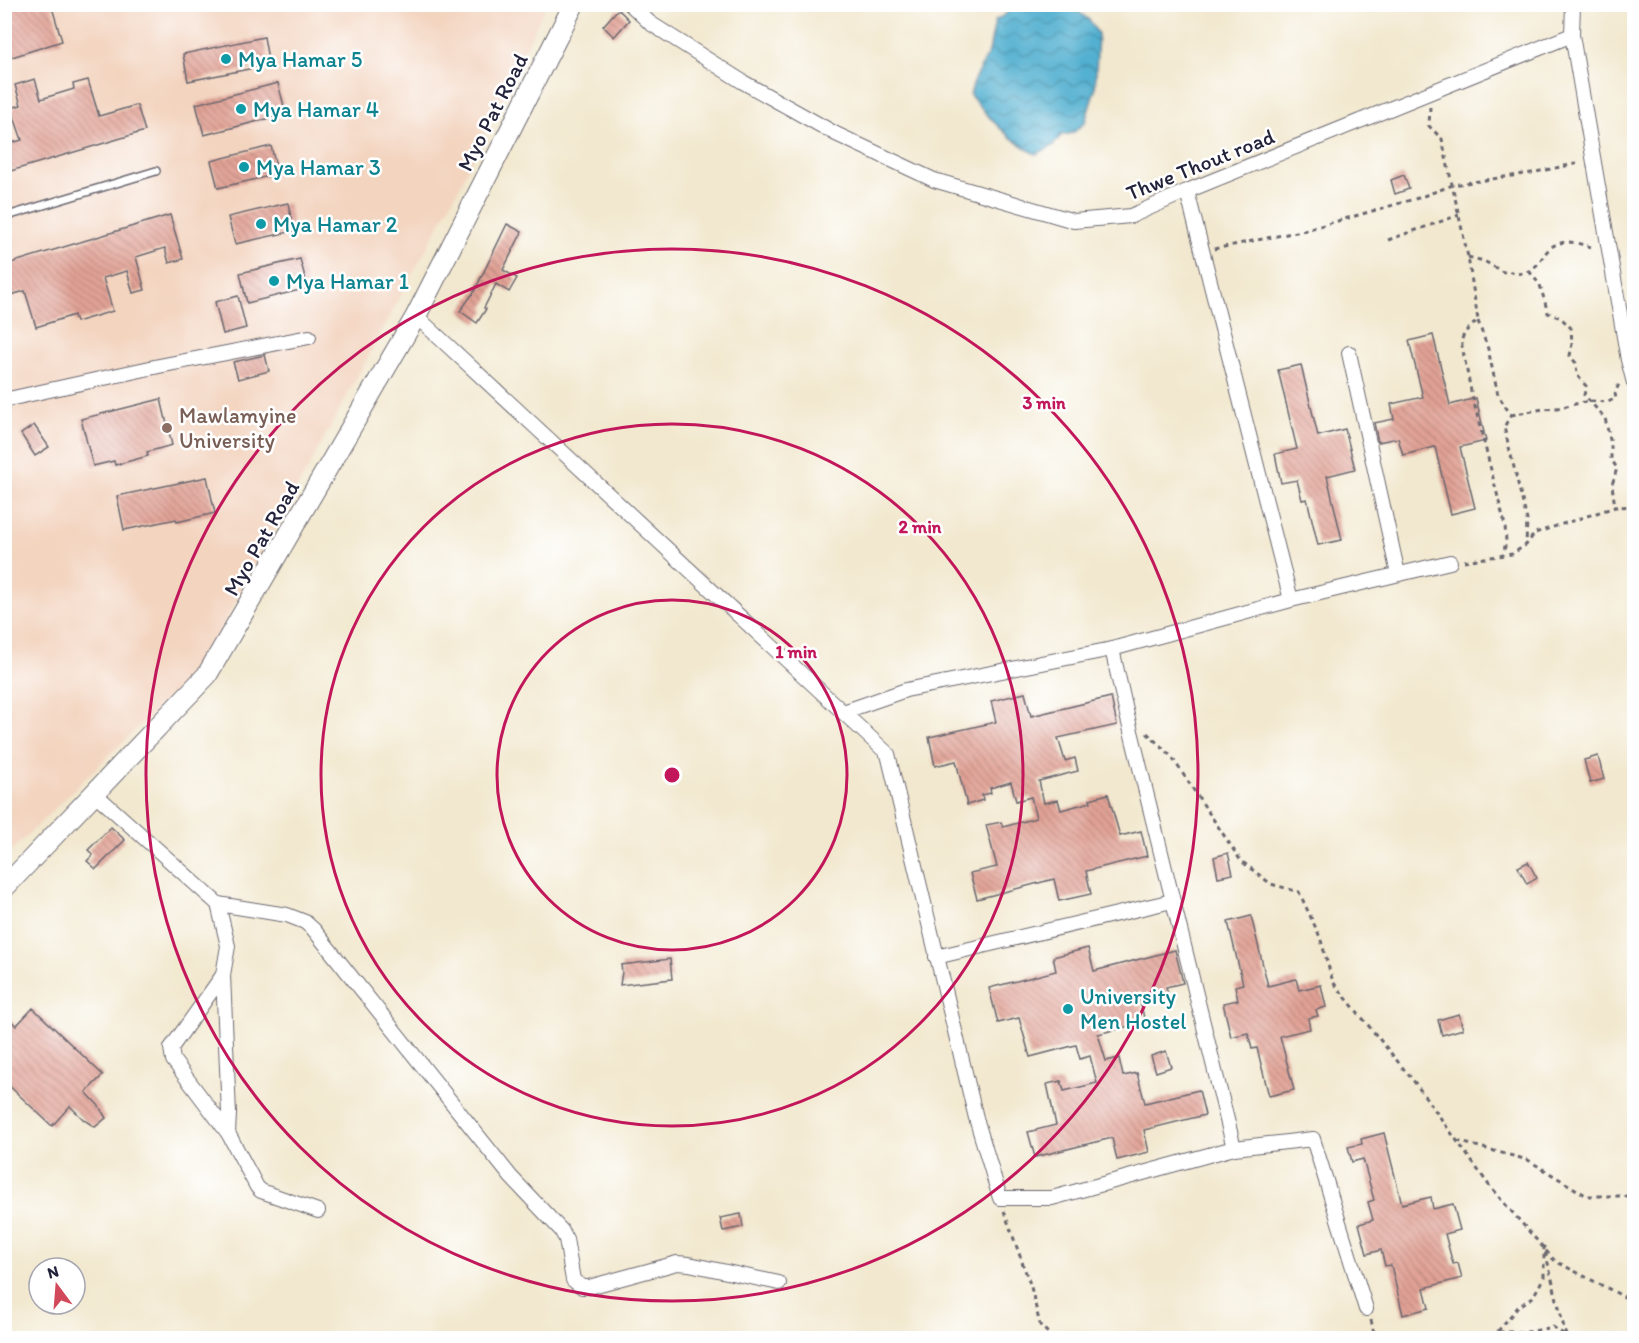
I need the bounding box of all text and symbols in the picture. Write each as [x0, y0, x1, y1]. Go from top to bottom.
place label: Mya Hamar 5 [238, 46, 362, 73]
street label: Myo Pat Road [451, 49, 534, 176]
marker: Mya Hamar 5 [219, 52, 233, 66]
place label: Mya Hamar 4 [253, 96, 379, 123]
marker: Mya Hamar 4 [234, 102, 248, 116]
street label: Thwe Thout road [1122, 122, 1278, 207]
place label: Mya Hamar 3 [256, 154, 381, 181]
marker: Mya Hamar 3 [237, 160, 251, 174]
place label: Mya Hamar 2 [273, 211, 398, 238]
marker: Mya Hamar 2 [254, 217, 268, 231]
place label: Mya Hamar 1 [286, 268, 409, 295]
marker: Mya Hamar 1 [267, 274, 281, 288]
text: 3 min [1022, 392, 1066, 414]
place label: Mawlamyine University [179, 402, 296, 454]
marker: Mawlamyine University [160, 421, 174, 435]
street label: Myo Pat Road [218, 476, 305, 601]
text: 2 min [899, 516, 942, 538]
text: 1 min [775, 641, 817, 663]
centre of rings [662, 765, 682, 785]
place label: University Men Hostel [1080, 983, 1186, 1035]
marker: University Men Hostel [1061, 1002, 1075, 1016]
north arrow [27, 1256, 87, 1316]
text: N [45, 1261, 61, 1283]

